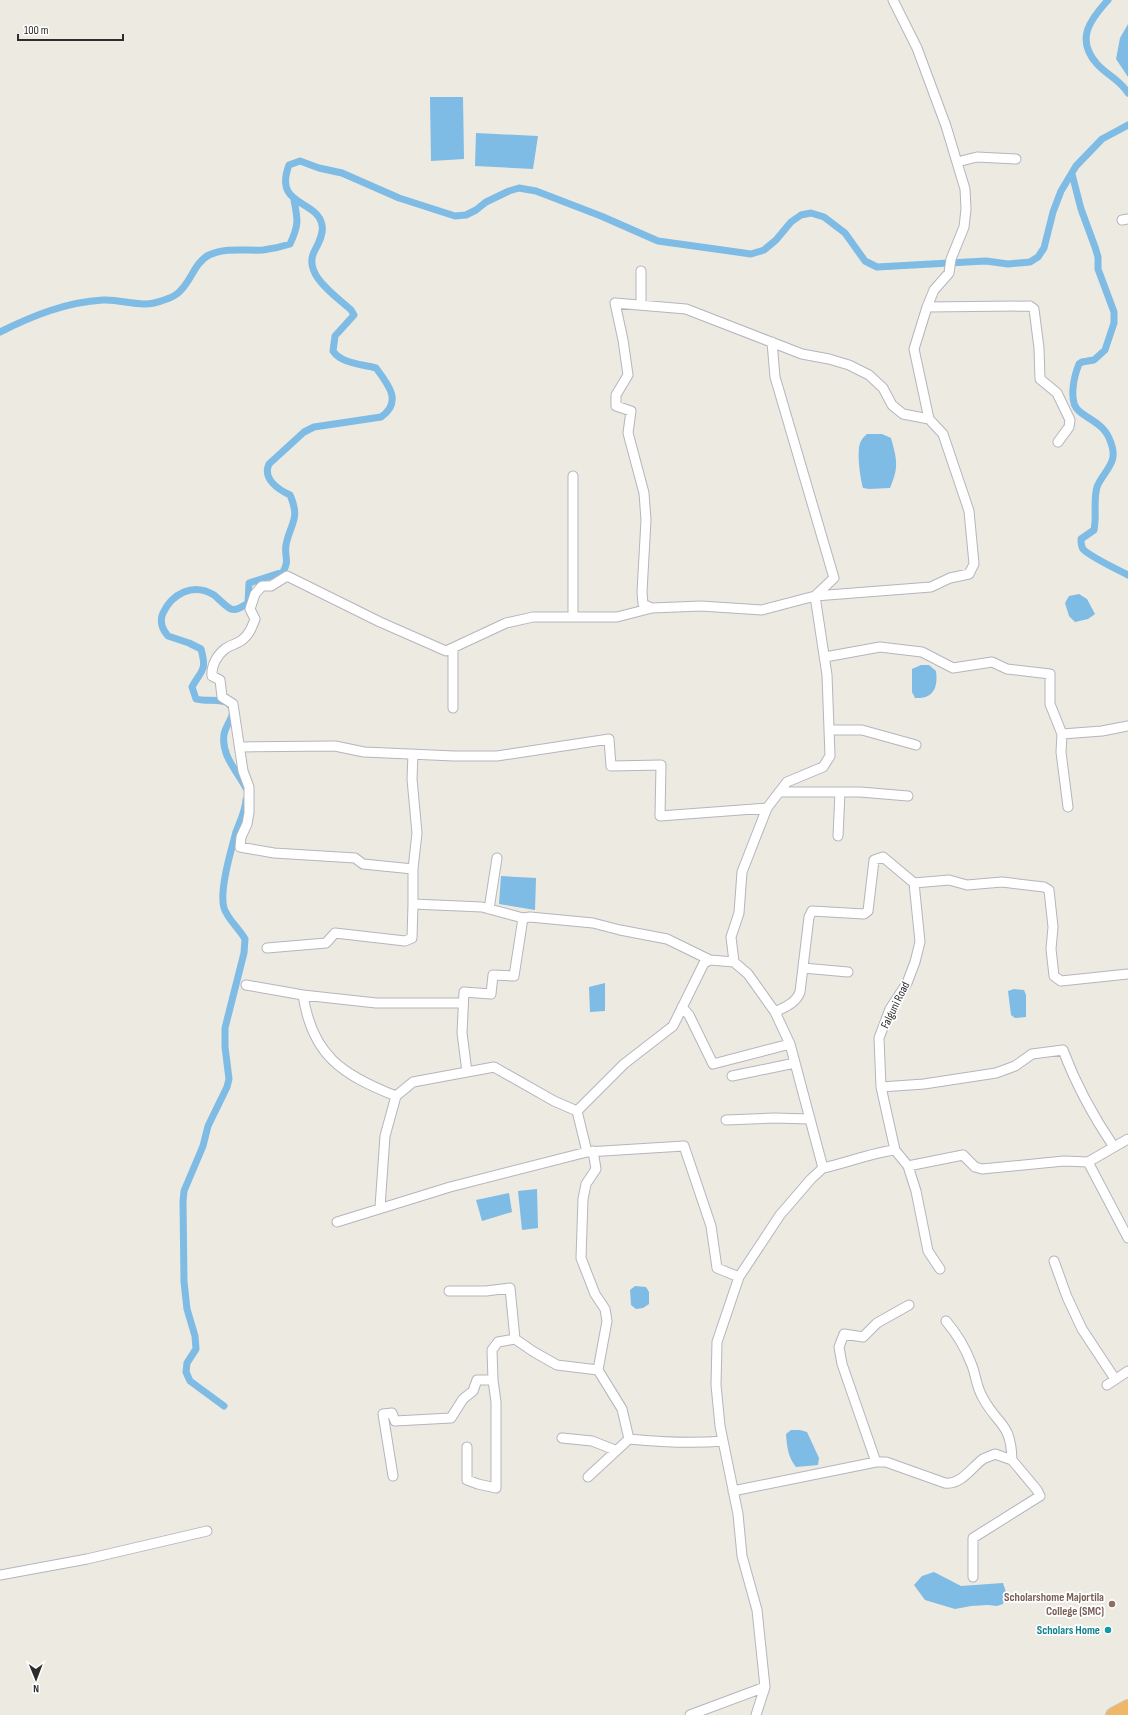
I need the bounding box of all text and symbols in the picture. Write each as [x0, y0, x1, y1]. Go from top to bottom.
scale bar [18, 16, 123, 42]
text: 100 m [24, 23, 49, 38]
street label: Falguni Road [878, 979, 913, 1031]
place label: Scholarshome Majortila College (SMC) [1004, 1590, 1104, 1619]
marker: Scholarshome Majortila College (SMC) [1107, 1599, 1117, 1609]
place label: Scholars Home [1037, 1623, 1100, 1638]
marker: Scholars Home [1103, 1625, 1113, 1635]
north arrow [16, 1659, 56, 1699]
text: N [33, 1682, 39, 1695]

